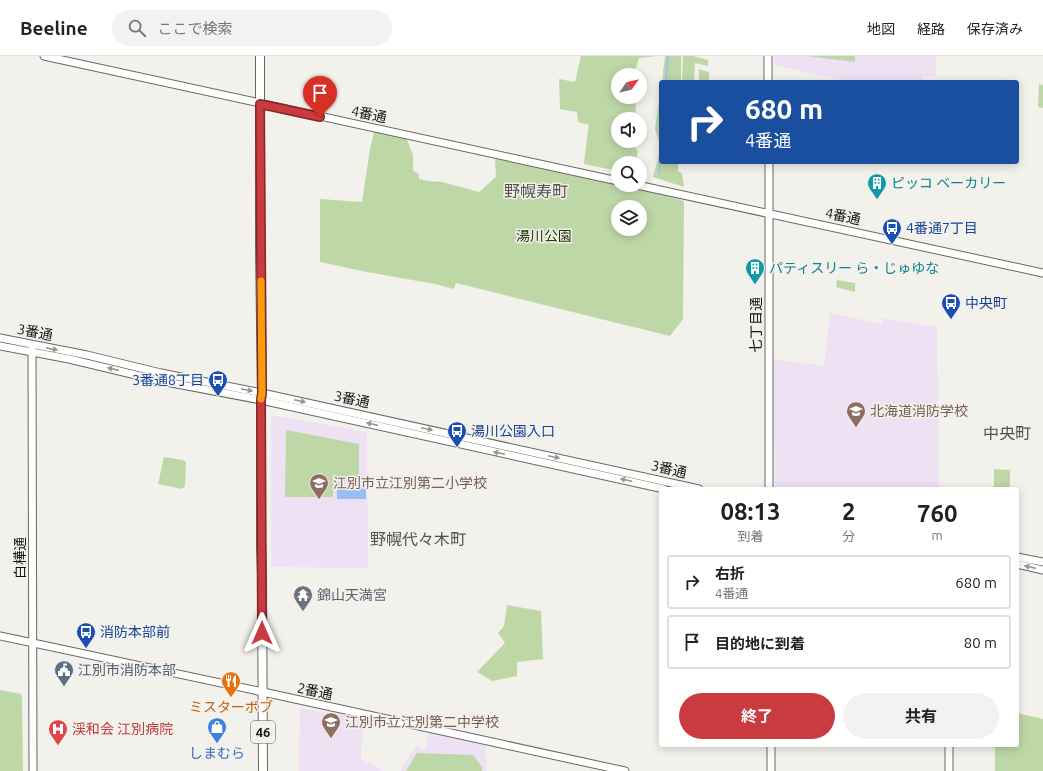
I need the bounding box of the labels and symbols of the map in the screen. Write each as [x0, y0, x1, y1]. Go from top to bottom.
north arrow [611, 68, 647, 104]
pin [303, 76, 337, 117]
street label: 4番通 [350, 102, 388, 126]
building icon: ピッコ ベーカリー [866, 172, 888, 200]
place label: ピッコ ベーカリー [891, 175, 1006, 191]
district label: 野幌寿町 [504, 182, 568, 200]
street label: 4番通 [824, 204, 862, 228]
bus stop icon: 4番通7丁目 [881, 217, 903, 245]
place label: 4番通7丁目 [906, 220, 978, 236]
park label: 湯川公園 [516, 228, 572, 244]
building icon: パティスリー ら・じゅゆな [744, 257, 766, 285]
place label: パティスリー ら・じゅゆな [769, 260, 939, 276]
bus stop icon: 中央町 [940, 292, 962, 320]
place label: 中央町 [965, 295, 1007, 311]
street label: 七丁目通 [748, 297, 764, 353]
street label: 3番通 [16, 321, 54, 343]
one-way arrow [46, 346, 58, 352]
one-way arrow [107, 366, 119, 372]
bus stop icon: 3番通8丁目 [207, 369, 229, 397]
place label: 3番通8丁目 [132, 372, 204, 388]
street label: 3番通 [333, 387, 371, 411]
one-way arrow [241, 388, 254, 394]
one-way arrow [294, 399, 306, 405]
school or university icon: 北海道消防学校 [845, 400, 867, 428]
place label: 北海道消防学校 [870, 403, 968, 419]
bus stop icon: 湯川公園入口 [446, 420, 468, 448]
one-way arrow [366, 421, 378, 427]
place label: 湯川公園入口 [471, 423, 555, 439]
district label: 中央町 [983, 424, 1031, 442]
one-way arrow [421, 426, 433, 432]
one-way arrow [493, 450, 505, 456]
one-way arrow [548, 454, 560, 460]
street label: 3番通 [650, 457, 688, 481]
school or university icon: 江別市立江別第二小学校 [308, 472, 330, 500]
place label: 江別市立江別第二小学校 [333, 475, 487, 491]
one-way arrow [620, 477, 632, 483]
district label: 野幌代々木町 [370, 530, 466, 548]
street label: 白樺通 [12, 537, 28, 579]
one-way arrow [1024, 564, 1036, 570]
temple icon: 錦山天満宮 [292, 584, 314, 612]
place label: 錦山天満宮 [317, 587, 387, 603]
position arrow [241, 612, 283, 654]
bus stop icon: 消防本部前 [75, 621, 97, 649]
place label: 消防本部前 [100, 624, 170, 640]
public building icon: 江別市消防本部 [53, 659, 75, 687]
place label: 江別市消防本部 [78, 662, 176, 678]
restaurant icon: ミスターボブ [220, 670, 242, 698]
street label: 2番通 [296, 679, 334, 703]
place label: ミスターボブ [189, 699, 273, 715]
school or university icon: 江別市立江別第二中学校 [320, 711, 342, 739]
place label: 江別市立江別第二中学校 [345, 714, 499, 730]
shop icon: しまむら [206, 716, 228, 744]
hospital icon: 渓和会 江別病院 [47, 718, 69, 746]
place label: 渓和会 江別病院 [72, 721, 173, 737]
road number: 46 [251, 721, 275, 743]
place label: しまむら [189, 745, 245, 761]

